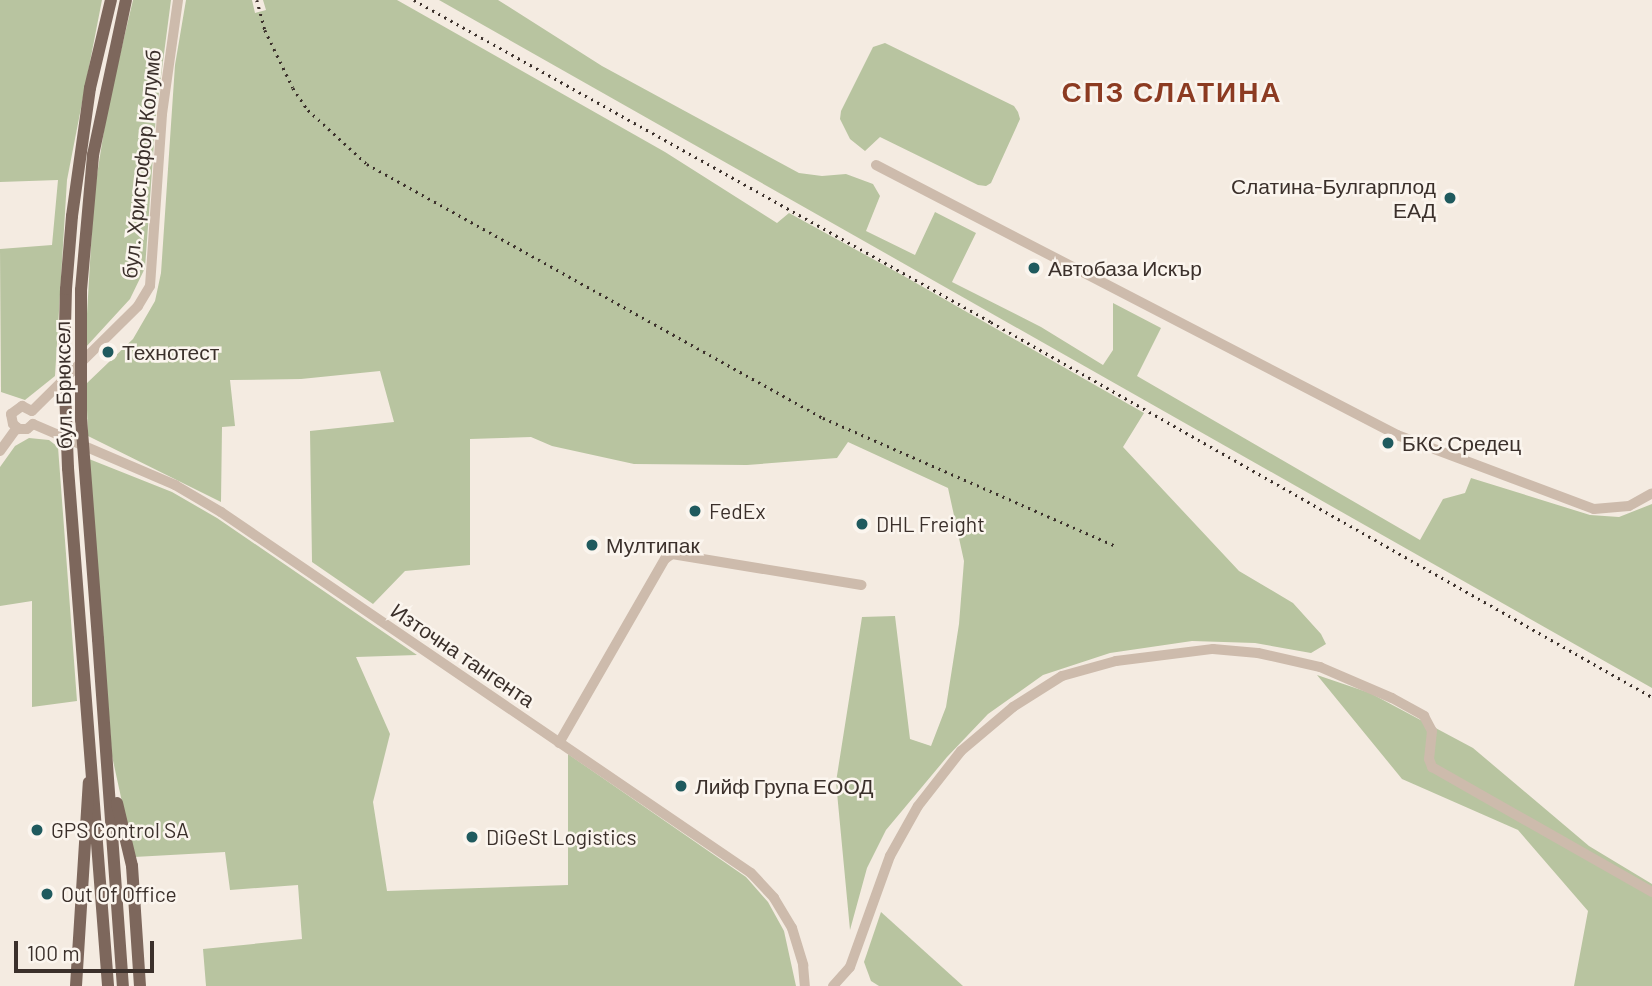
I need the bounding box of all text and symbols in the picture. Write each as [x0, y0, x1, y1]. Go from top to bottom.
street label: бул. Христофор Колумб [116, 48, 166, 280]
district label: СПЗ СЛАТИНА [1063, 74, 1281, 108]
place label: Слатина-Булгарплод ЕАД [1231, 173, 1436, 223]
marker: Слатина-Булгарплод ЕАД [1442, 190, 1458, 206]
place label: Автобаза Искър [1048, 255, 1202, 281]
marker: Автобаза Искър [1026, 260, 1042, 276]
street label: бул. Брюксел [49, 321, 77, 449]
place label: Технотест [122, 339, 219, 365]
marker: Технотест [100, 344, 116, 360]
place label: БКС Средец [1402, 430, 1521, 456]
marker: БКС Средец [1380, 435, 1396, 451]
place label: FedEx [709, 498, 765, 524]
marker: FedEx [687, 503, 703, 519]
place label: DHL Freight [876, 511, 985, 537]
marker: DHL Freight [854, 516, 870, 532]
place label: Мултипак [606, 532, 700, 558]
marker: Мултипак [584, 537, 600, 553]
street label: Източна тангента [386, 598, 540, 712]
place label: Лийф Група ЕООД [695, 773, 874, 799]
marker: Лийф Група ЕООД [673, 778, 689, 794]
place label: GPS Control SA [51, 817, 189, 843]
marker: GPS Control SA [29, 822, 45, 838]
place label: DiGeSt Logistics [486, 824, 637, 850]
marker: DiGeSt Logistics [464, 829, 480, 845]
place label: Out Of Office [61, 881, 177, 907]
marker: Out Of Office [39, 886, 55, 902]
scale bar [18, 926, 158, 970]
text: 100 m [27, 940, 80, 965]

